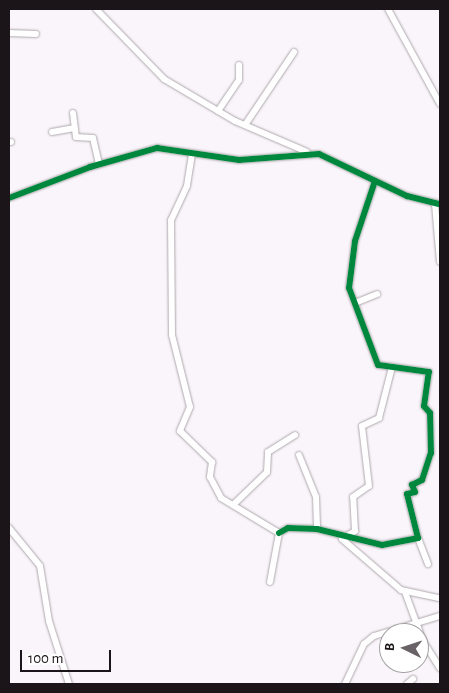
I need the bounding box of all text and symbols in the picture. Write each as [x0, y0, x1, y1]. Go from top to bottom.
north arrow [379, 623, 429, 673]
scale bar [22, 640, 114, 672]
text: B [383, 642, 397, 652]
text: 100 m [28, 651, 63, 666]

